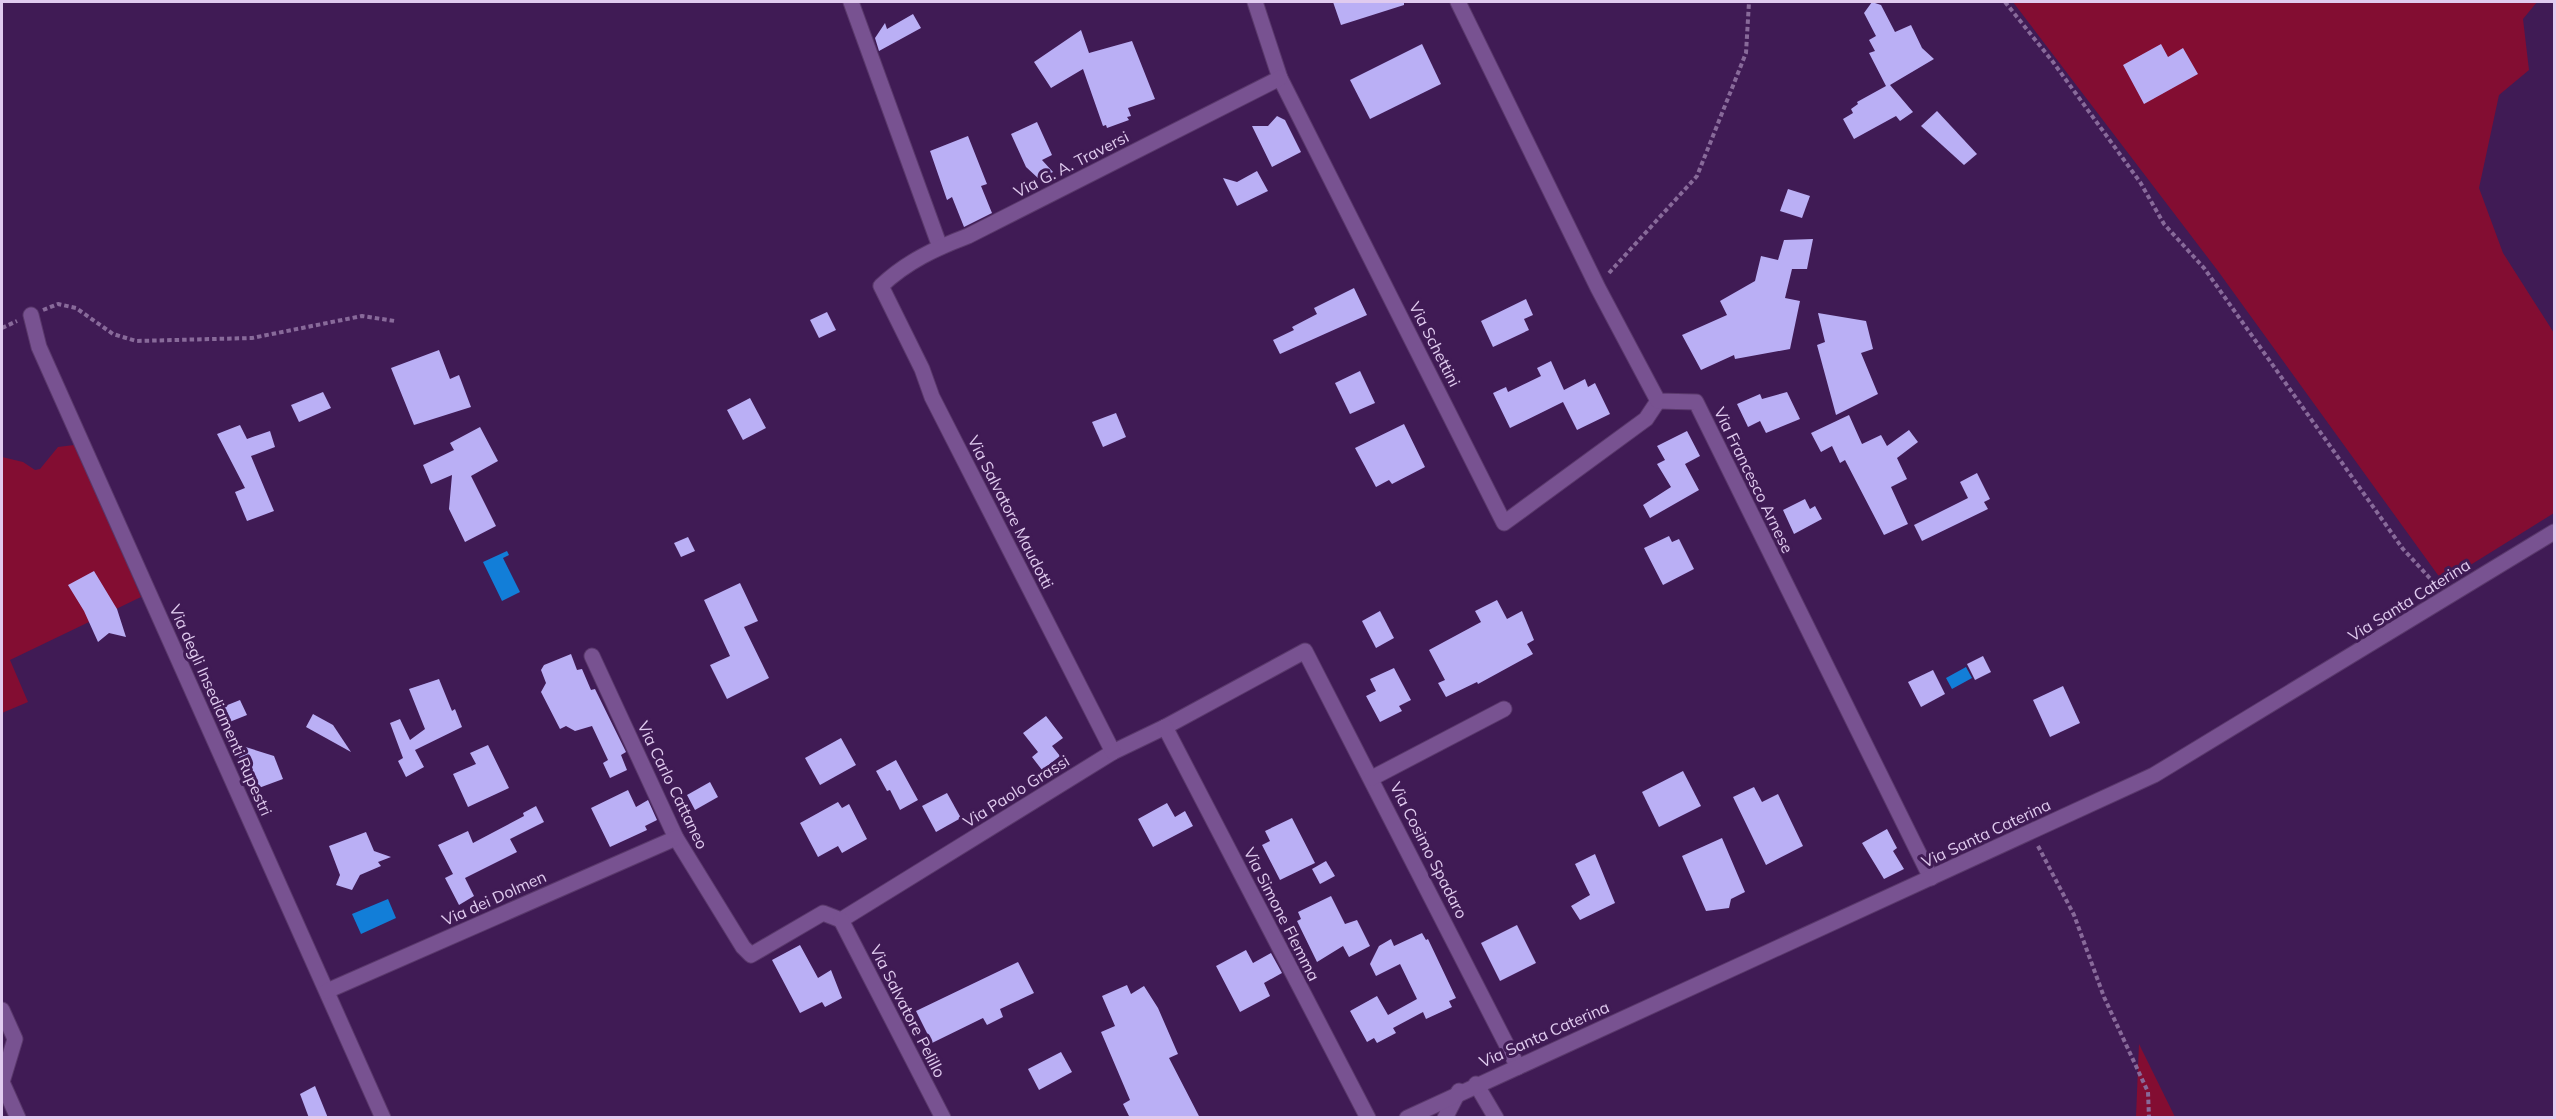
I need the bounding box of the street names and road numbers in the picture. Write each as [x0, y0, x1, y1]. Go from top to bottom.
street label: Via G. A. Traversi [1010, 126, 1132, 202]
street label: Via Schettini [1405, 298, 1465, 390]
street label: Via Francesco Arnese [1710, 404, 1798, 556]
street label: Via Salvatore Maudotti [964, 432, 1058, 592]
street label: Via Santa Caterina [2344, 554, 2474, 646]
street label: Via degli Insediamenti Rupestri [165, 601, 277, 819]
street label: Via Carlo Cattaneo [633, 718, 713, 852]
street label: Via Paolo Grassi [959, 750, 1073, 832]
street label: Via Cosimo Spadaro [1386, 778, 1472, 922]
street label: Via Santa Caterina [1918, 794, 2054, 872]
street label: Via Simone Flemma [1240, 844, 1324, 984]
street label: Via dei Dolmen [439, 866, 549, 930]
street label: Via Salvatore Pelillo [866, 941, 950, 1081]
street label: Via Santa Caterina [1476, 996, 1612, 1072]

